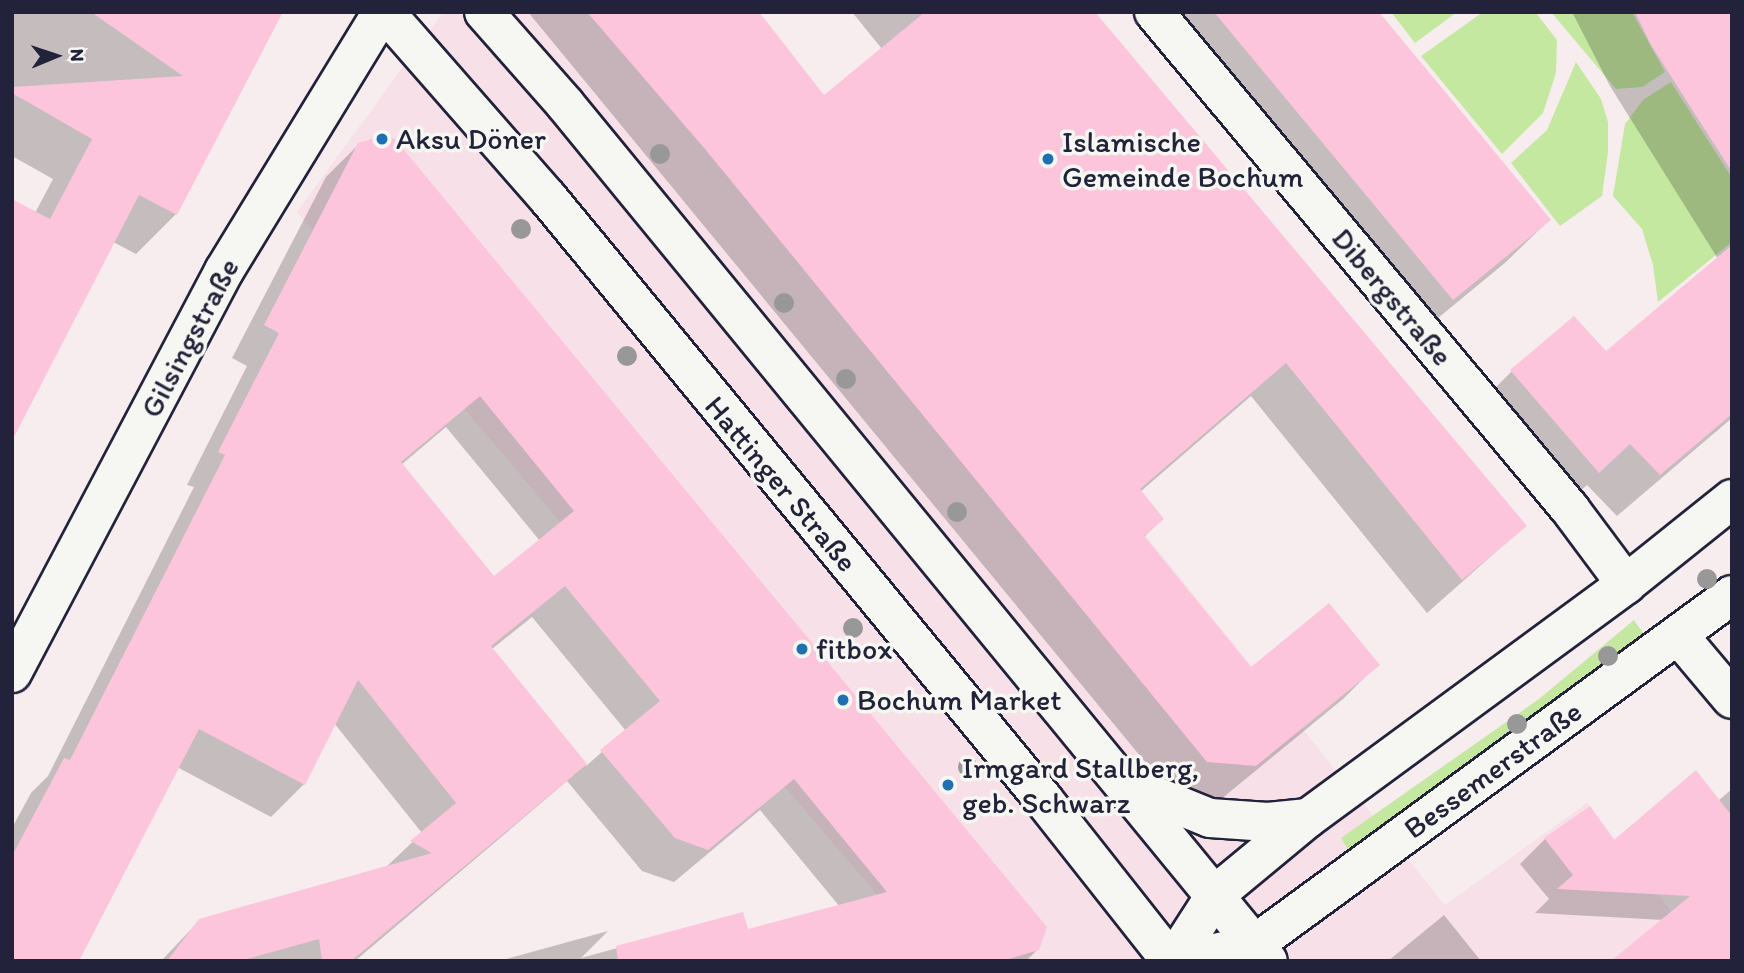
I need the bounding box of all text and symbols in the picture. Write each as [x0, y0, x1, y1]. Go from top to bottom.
north arrow [21, 21, 91, 91]
text: N [66, 48, 89, 62]
place label: Aksu Döner [396, 121, 545, 157]
place label: Islamische Gemeinde Bochum [1062, 124, 1303, 194]
marker: Aksu Döner [374, 131, 390, 147]
marker: Islamische Gemeinde Bochum [1040, 151, 1056, 167]
street label: Dibergstraße [1324, 221, 1460, 373]
street label: Gilsingstraße [133, 252, 247, 424]
street label: Hattinger Straße [697, 389, 865, 579]
place label: fitbox [816, 631, 892, 667]
marker: fitbox [794, 641, 810, 657]
place label: Bochum Market [857, 682, 1061, 718]
marker: Bochum Market [835, 692, 851, 708]
street label: Bessemerstraße [1397, 693, 1589, 847]
place label: Irmgard Stallberg, geb. Schwarz [962, 750, 1199, 820]
marker: Irmgard Stallberg, geb. Schwarz [940, 777, 956, 793]

